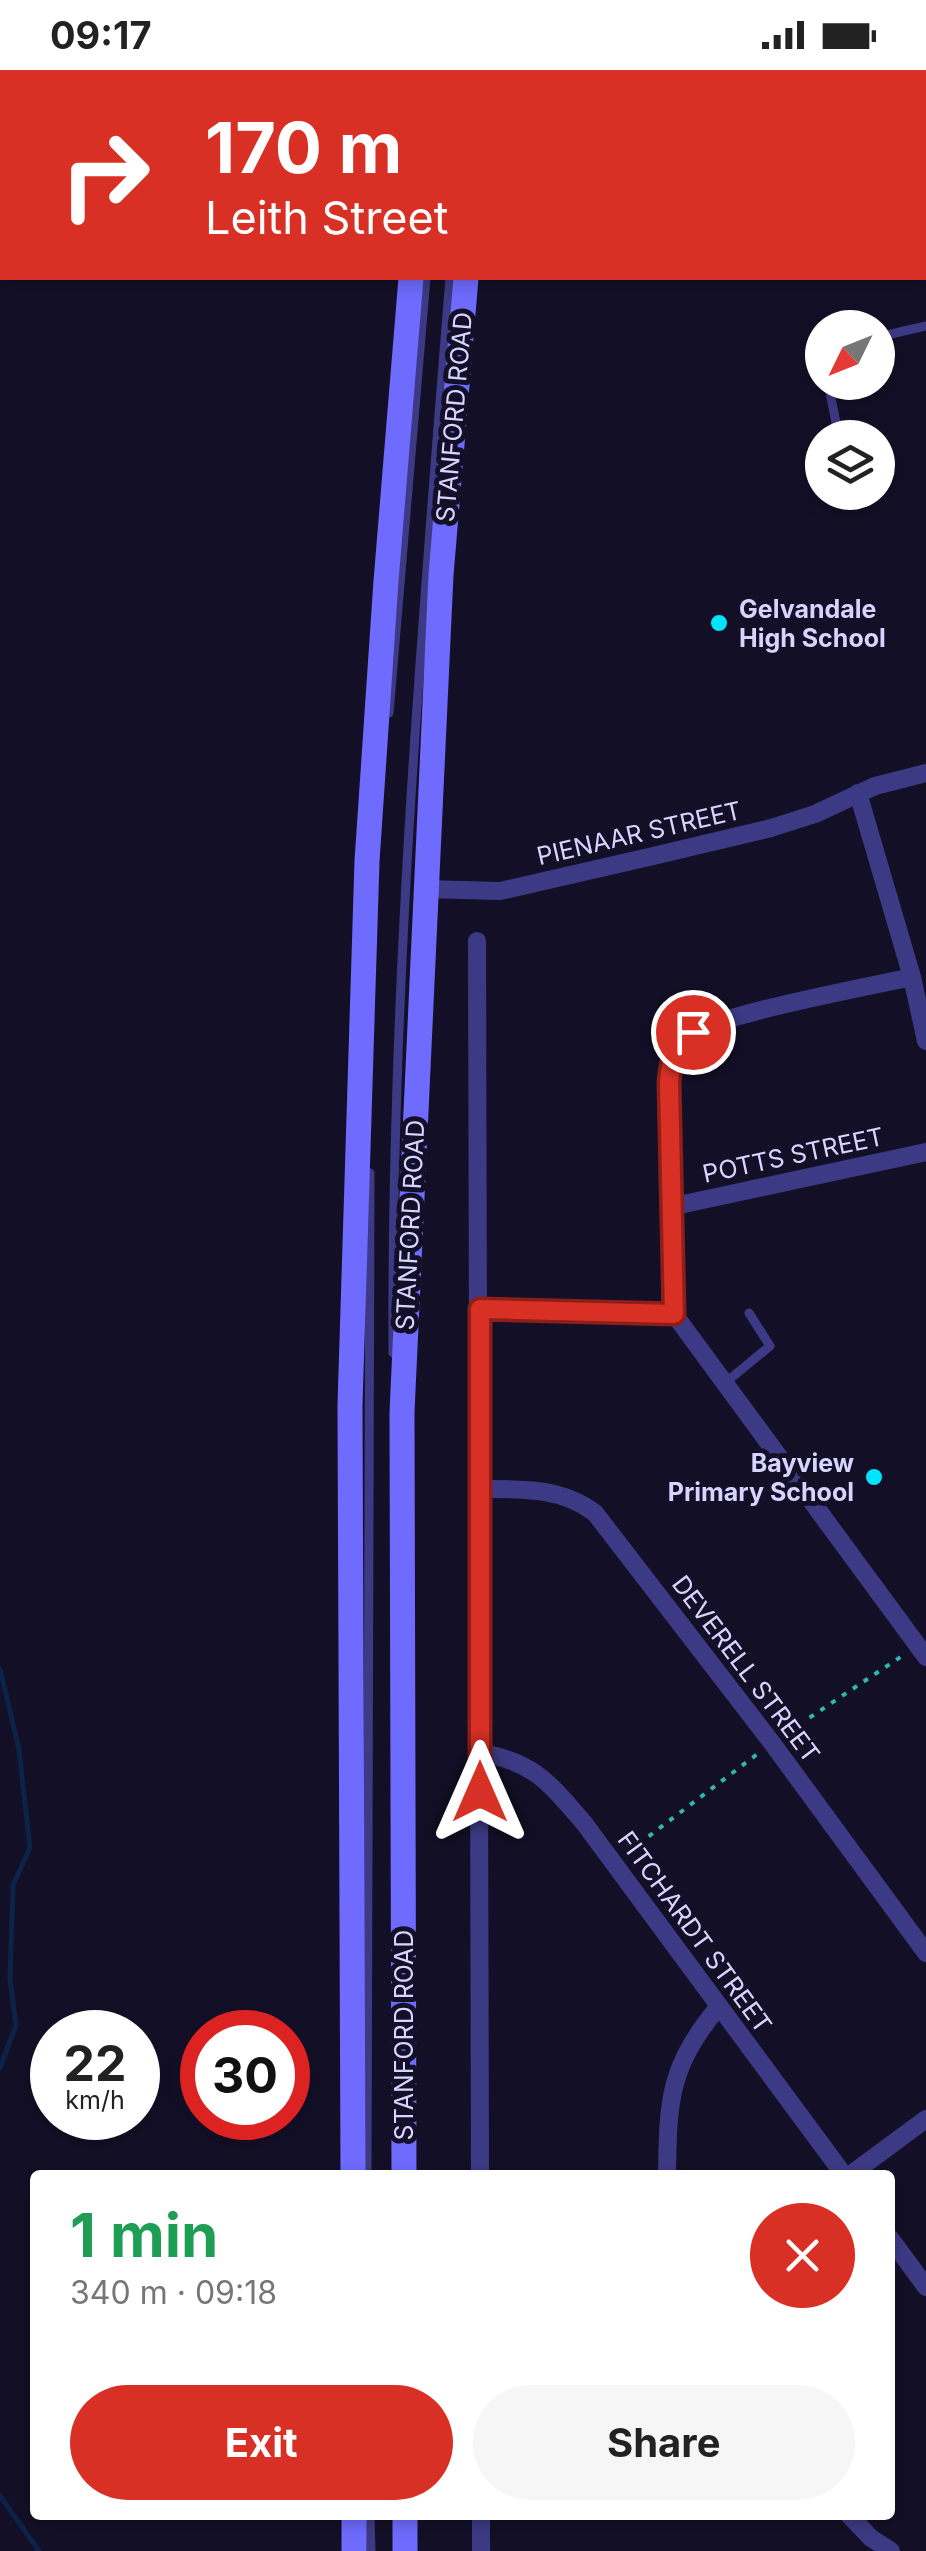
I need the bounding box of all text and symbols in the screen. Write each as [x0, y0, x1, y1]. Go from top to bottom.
text: 09:17 [50, 12, 151, 58]
text: 170 m [205, 105, 402, 190]
icon: right [40, 110, 170, 240]
text: Leith Street [205, 190, 449, 245]
north arrow [805, 310, 895, 400]
map controls [805, 310, 895, 510]
street label: STANFORD ROAD [430, 311, 478, 523]
button: layers [805, 420, 895, 510]
place label: Gelvandale High School [739, 594, 886, 653]
marker: Gelvandale High School [708, 612, 730, 634]
street label: PIENAAR STREET [534, 795, 744, 871]
pin [651, 990, 736, 1075]
icon: arrive [666, 1005, 721, 1060]
street label: STANFORD ROAD [390, 1119, 430, 1331]
street label: POTTS STREET [700, 1121, 886, 1189]
place label: Bayview Primary School [668, 1448, 854, 1507]
marker: Bayview Primary School [863, 1466, 885, 1488]
street label: DEVERELL STREET [666, 1570, 826, 1768]
position arrow [428, 1740, 532, 1844]
street label: FITCHARDT STREET [612, 1825, 778, 2039]
street label: STANFORD ROAD [389, 1930, 419, 2140]
speed limit sign: 30 [180, 2010, 310, 2140]
text: 22 [64, 2033, 127, 2093]
text: km/h [65, 2085, 125, 2115]
text: 1 min [70, 2199, 218, 2271]
button: close [750, 2203, 855, 2308]
text: 340 m · 09:18 [70, 2273, 277, 2312]
button: Exit [70, 2385, 453, 2500]
button: Share [473, 2385, 855, 2500]

